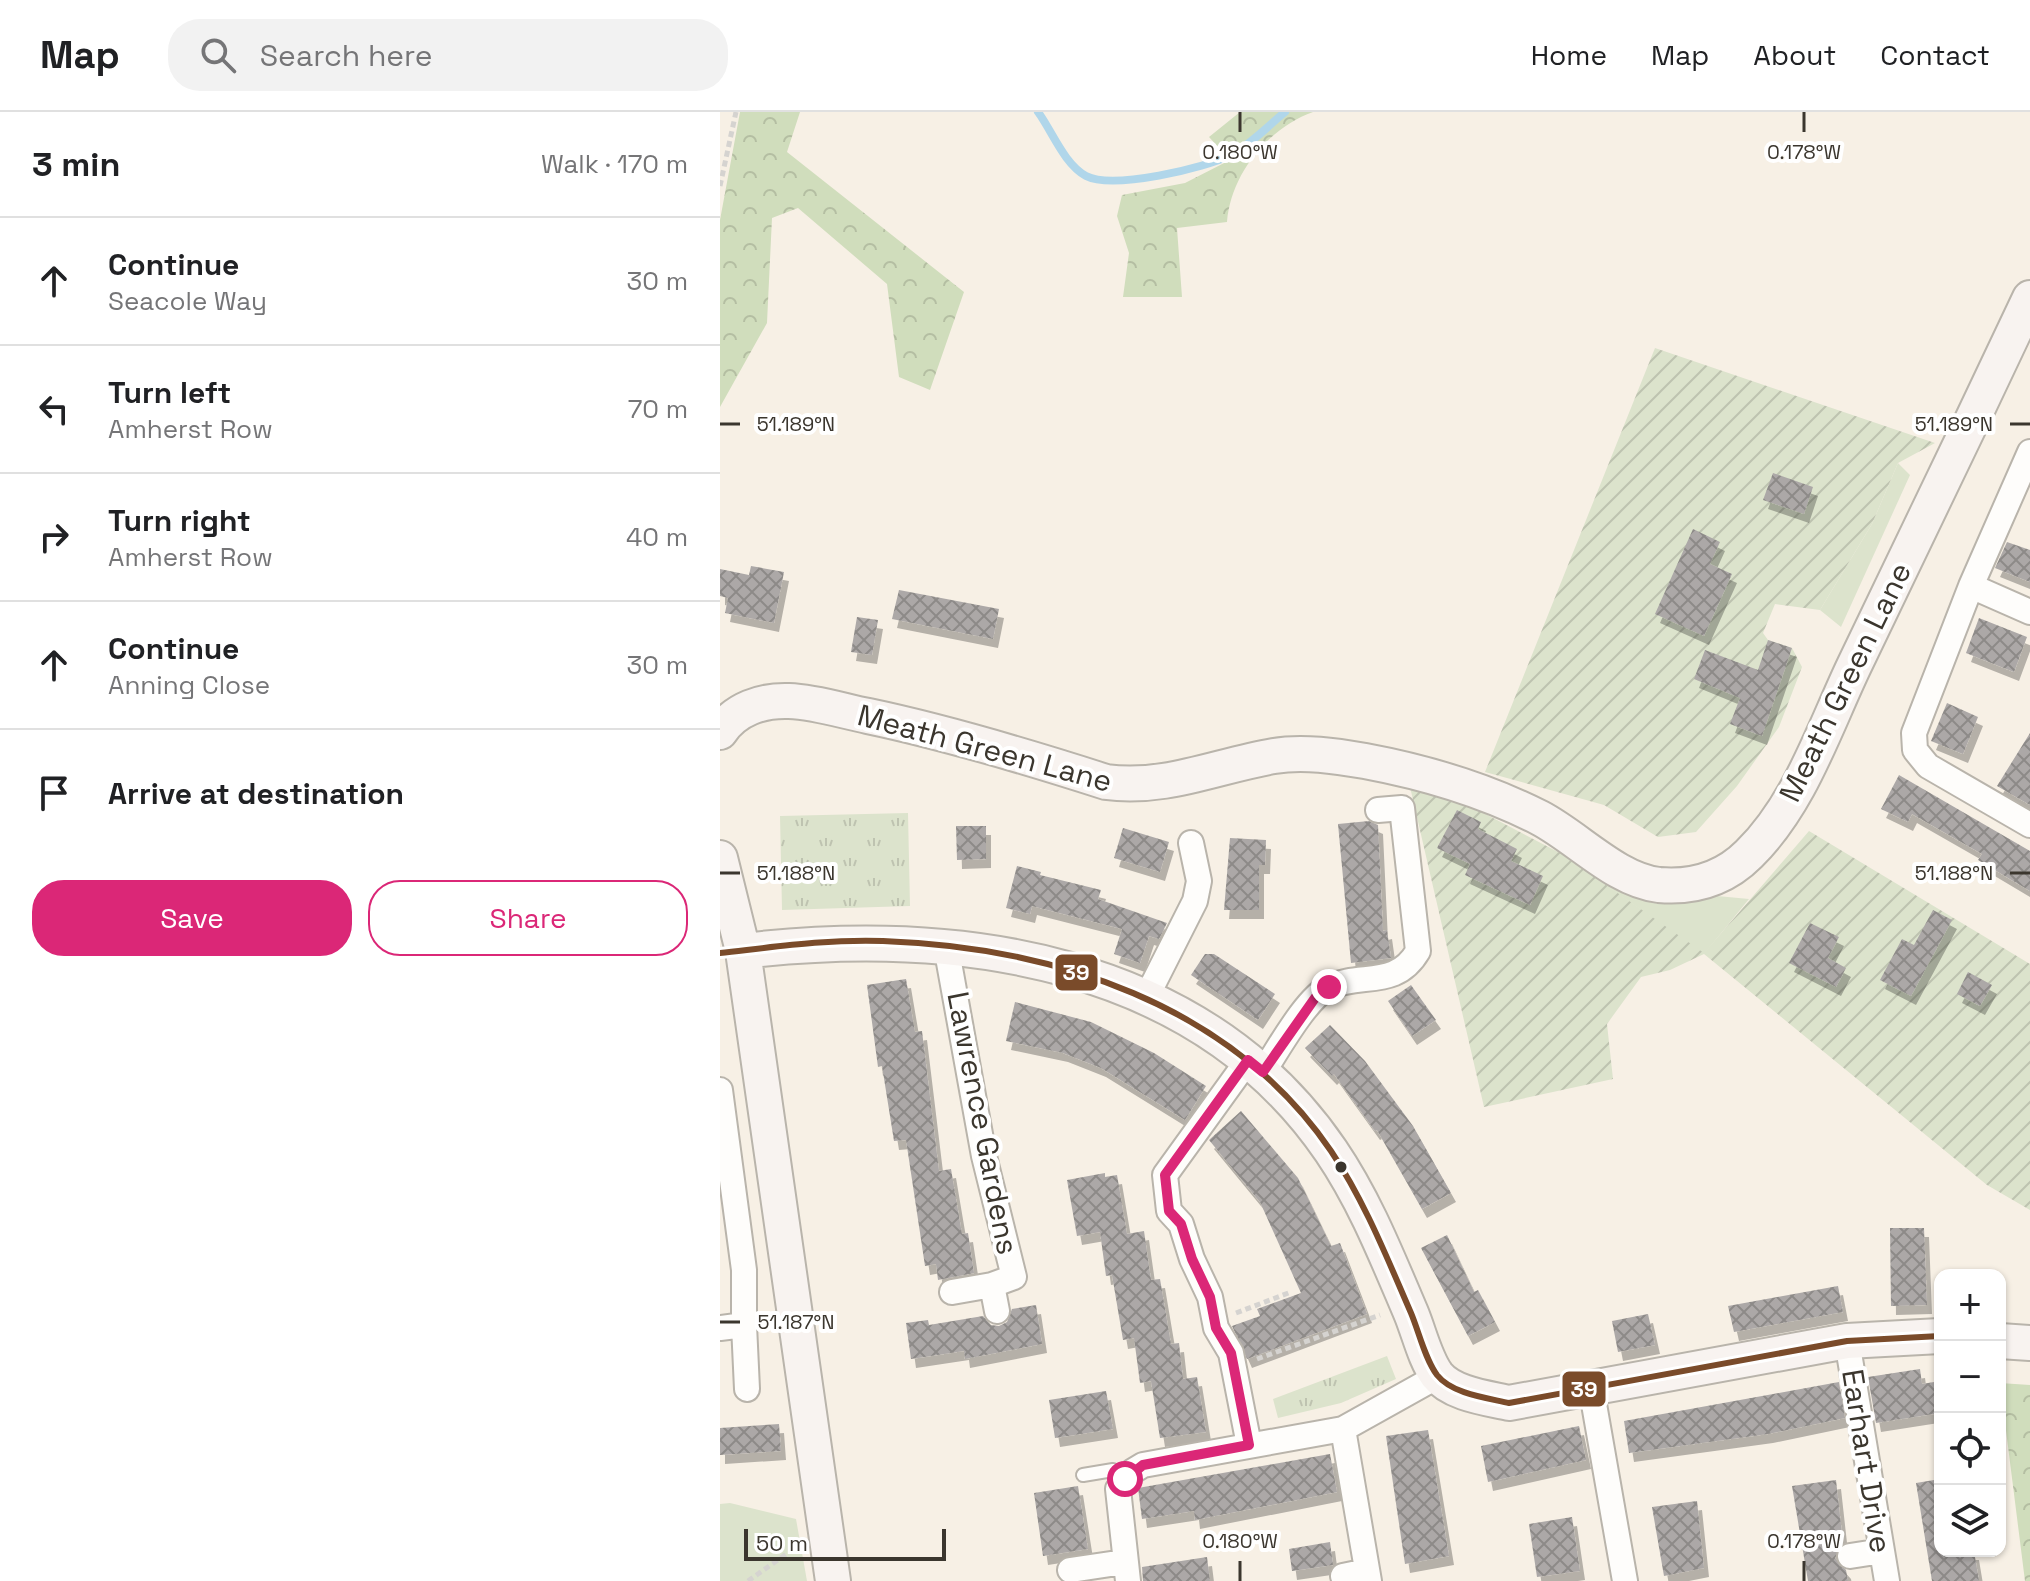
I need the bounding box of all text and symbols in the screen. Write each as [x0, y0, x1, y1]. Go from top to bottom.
search box [168, 19, 728, 91]
text: Map [40, 31, 120, 79]
icon: search [196, 33, 240, 77]
text: Search here [260, 36, 433, 75]
text: Home [1531, 37, 1607, 73]
text: Map [1651, 37, 1709, 73]
text: About [1753, 37, 1836, 73]
text: Contact [1880, 37, 1990, 73]
text: 0.180°W [1202, 139, 1278, 165]
text: 0.178°W [1767, 139, 1841, 165]
text: 3 min [32, 143, 120, 186]
text: Walk · 170 m [541, 147, 688, 181]
text: Continue [108, 245, 239, 284]
icon: ahead [32, 259, 76, 303]
text: 30 m [627, 264, 688, 298]
text: Seacole Way [108, 284, 267, 318]
text: Turn left [108, 373, 231, 412]
icon: left [32, 387, 76, 431]
text: 70 m [628, 392, 688, 426]
text: 51.189°N [757, 411, 835, 437]
text: 51.189°N [1915, 411, 1993, 437]
text: Amherst Row [108, 412, 273, 446]
text: Turn right [108, 501, 251, 540]
icon: right [32, 515, 76, 559]
text: 40 m [626, 520, 688, 554]
text: Amherst Row [108, 540, 273, 574]
street label: Meath Green Lane [1770, 556, 1920, 808]
text: Continue [108, 629, 239, 668]
icon: ahead [32, 643, 76, 687]
text: 30 m [627, 648, 688, 682]
text: Anning Close [108, 668, 270, 702]
street label: Meath Green Lane [853, 695, 1117, 801]
icon: arrive [32, 771, 76, 815]
text: Arrive at destination [108, 774, 404, 813]
text: 51.188°N [757, 860, 835, 886]
text: 51.188°N [1915, 860, 1993, 886]
button: Save [32, 880, 352, 956]
button: Share [368, 880, 688, 956]
line badge: 39 [1054, 953, 1099, 992]
text: 39 [1063, 958, 1089, 986]
route end [1311, 969, 1347, 1005]
street label: Lawrence Gardens [938, 988, 1028, 1258]
unlabelled marker [1333, 1159, 1349, 1175]
map controls [1934, 1269, 2006, 1557]
button: + [1934, 1269, 2006, 1341]
text: 51.187°N [757, 1309, 835, 1335]
button: − [1934, 1341, 2006, 1413]
street label: Earhart Drive [1833, 1366, 1901, 1556]
line badge: 39 [1561, 1370, 1607, 1408]
text: 39 [1571, 1375, 1597, 1403]
button: locate [1934, 1413, 2006, 1485]
route start [1107, 1461, 1143, 1497]
button: layers [1934, 1485, 2006, 1557]
scale bar [744, 1525, 946, 1561]
text: 0.180°W [1202, 1528, 1278, 1554]
text: 0.178°W [1767, 1528, 1841, 1554]
text: 50 m [756, 1529, 808, 1557]

